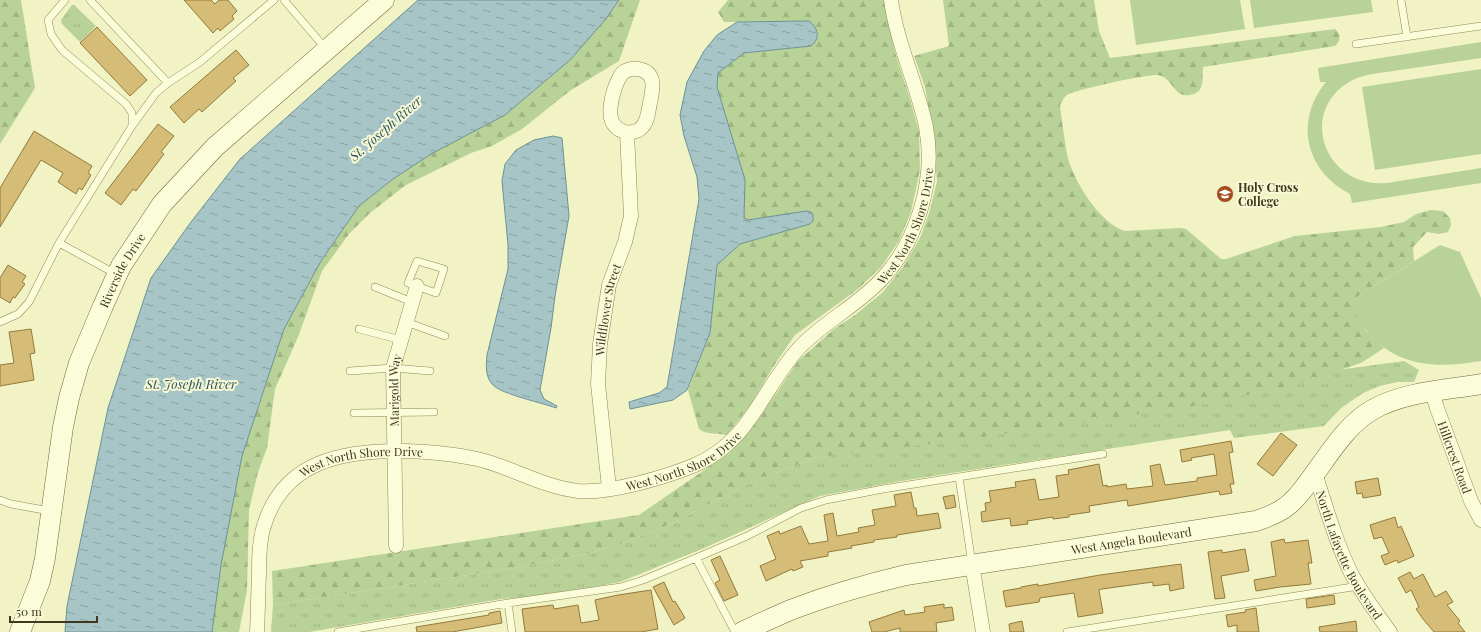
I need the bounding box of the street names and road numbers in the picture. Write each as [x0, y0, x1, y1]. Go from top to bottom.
street label: West North Shore Drive [873, 167, 936, 288]
street label: Riverside Drive [95, 230, 149, 310]
street label: Wildflower Street [591, 260, 625, 357]
street label: Marigold Way [385, 352, 405, 427]
street label: Hillcrest Road [1434, 419, 1476, 496]
street label: West North Shore Drive [623, 427, 745, 494]
street label: West North Shore Drive [295, 443, 424, 481]
street label: North Lafayette Boulevard [1313, 488, 1386, 622]
street label: West Angela Boulevard [1069, 523, 1193, 558]

